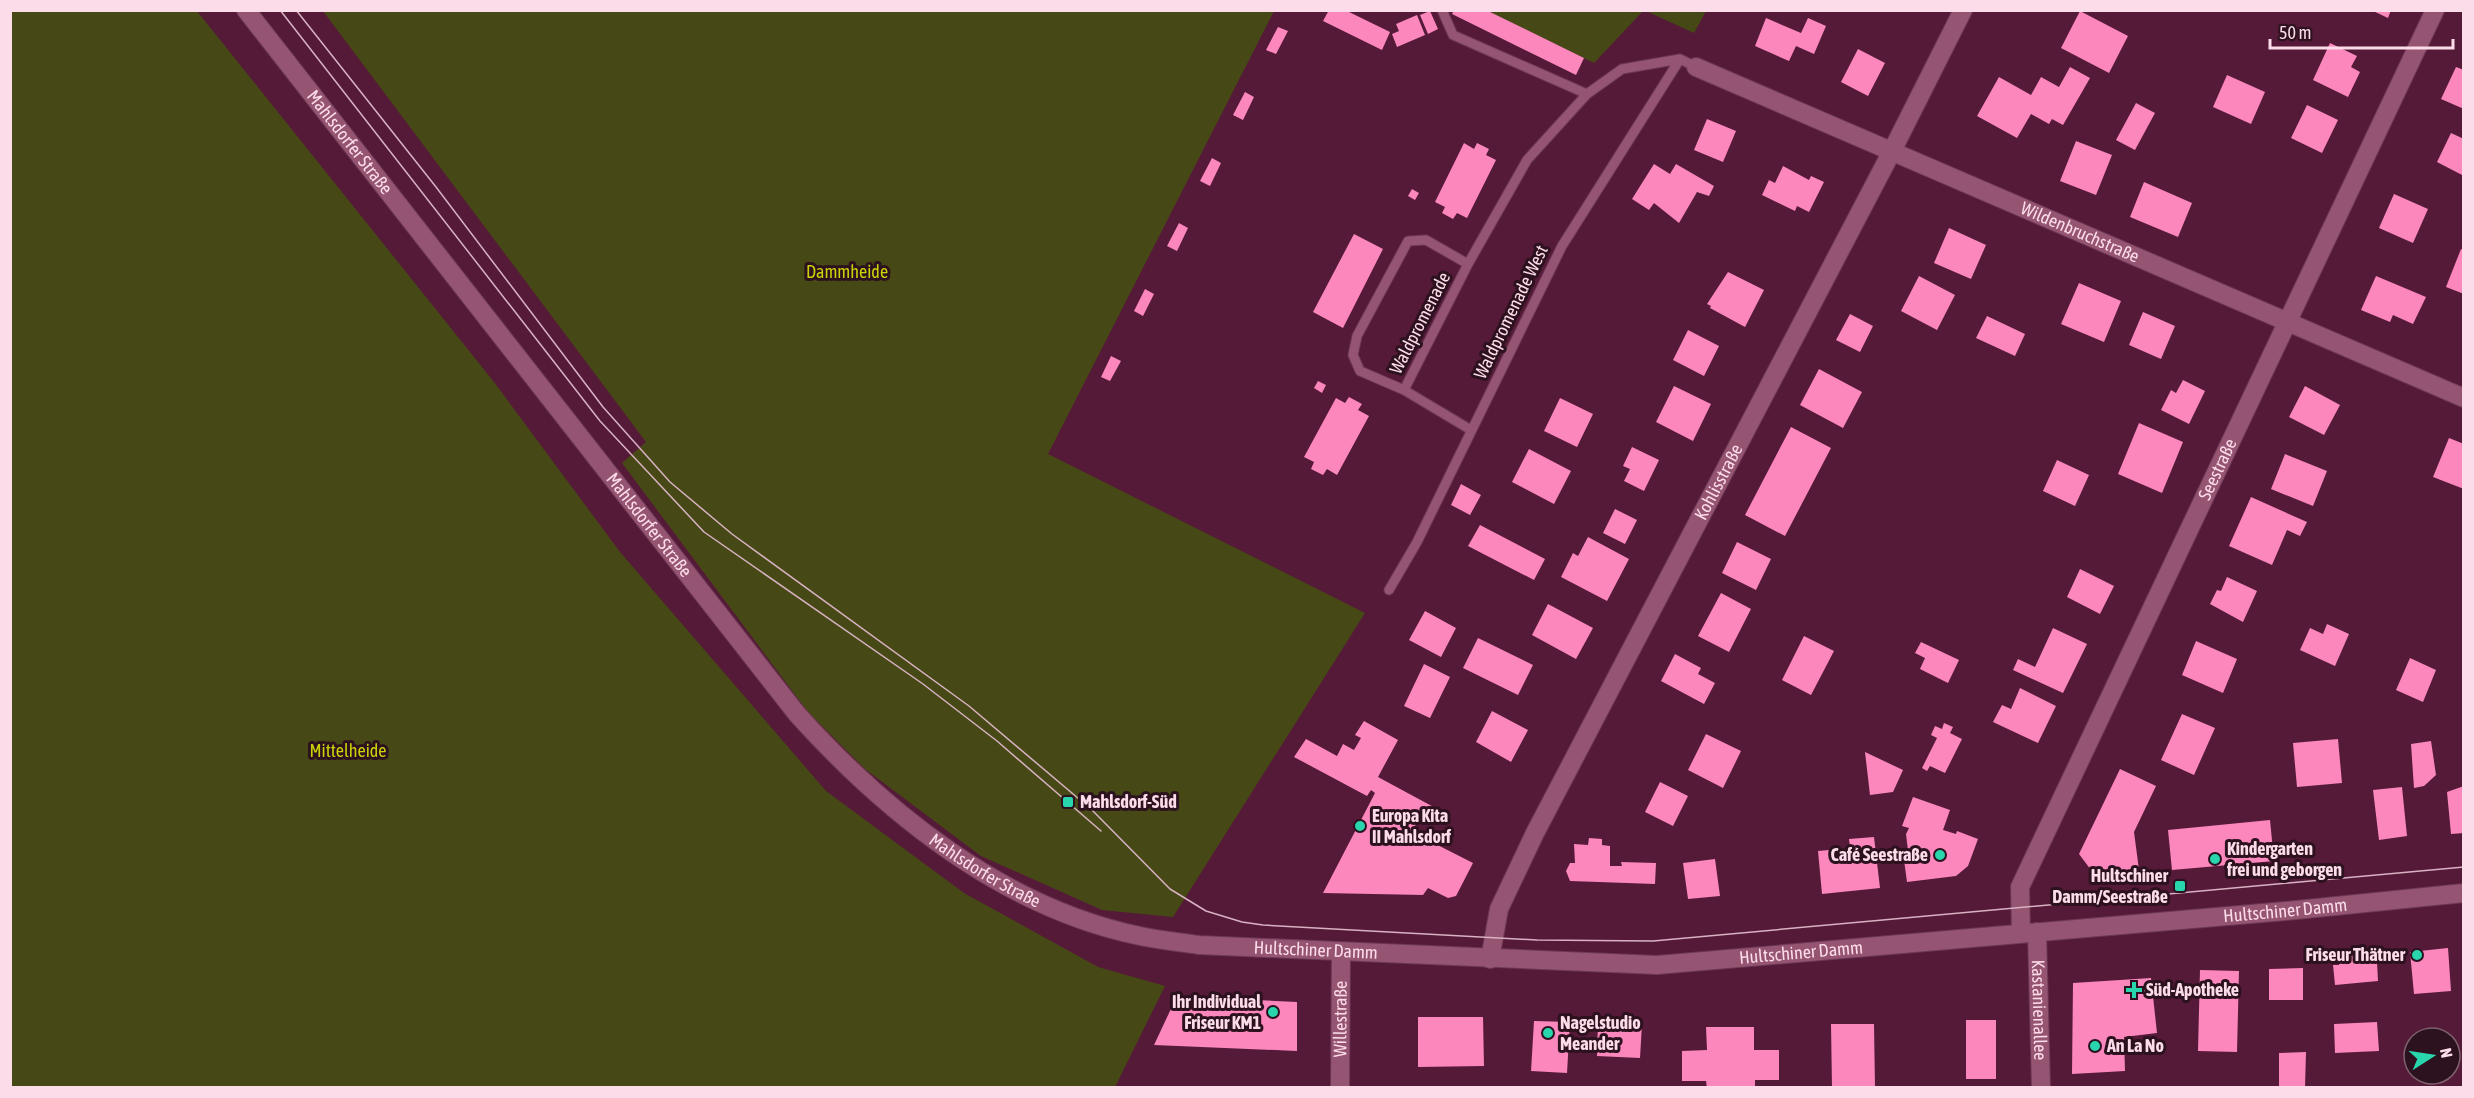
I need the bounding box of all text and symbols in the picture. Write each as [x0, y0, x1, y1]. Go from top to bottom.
scale bar [2270, 12, 2453, 50]
text: 50 m [2279, 22, 2311, 43]
street label: Mahlsdorfer Straße [303, 86, 397, 198]
street label: Wildenbruchstraße [2018, 197, 2142, 267]
street label: Waldpromenade West [1469, 242, 1552, 382]
park label: Dammheide [806, 261, 888, 282]
street label: Waldpromenade [1385, 268, 1454, 377]
street label: Seestraße [2194, 435, 2241, 503]
street label: Kohlisstraße [1690, 440, 1747, 523]
street label: Mahlsdorfer Straße [602, 469, 697, 581]
park label: Mittelheide [309, 740, 387, 761]
place label: Mahlsdorf-Süd [1080, 791, 1177, 812]
marker: Mahlsdorf-Süd [1061, 795, 1075, 809]
place label: Europa Kita II Mahlsdorf [1372, 805, 1452, 847]
marker: Europa Kita II Mahlsdorf [1353, 819, 1367, 833]
street label: Mahlsdorfer Straße [925, 829, 1044, 912]
place label: Kindergarten frei und geborgen [2226, 838, 2342, 880]
place label: Café Seestraße [1831, 844, 1928, 865]
marker: Café Seestraße [1933, 848, 1947, 862]
marker: Kindergarten frei und geborgen [2208, 852, 2222, 866]
place label: Hultschiner Damm/Seestraße [2052, 865, 2169, 907]
marker: Hultschiner Damm/Seestraße [2173, 879, 2187, 893]
street label: Hultschiner Damm [2222, 894, 2348, 926]
street label: Hultschiner Damm [1253, 936, 1378, 963]
street label: Hultschiner Damm [1738, 936, 1864, 968]
place label: Friseur Thätner [2306, 944, 2406, 965]
marker: Friseur Thätner [2410, 948, 2424, 962]
street label: Kastanienallee [2028, 959, 2051, 1061]
place label: Süd-Apotheke [2146, 979, 2239, 1000]
street label: Willestraße [1329, 981, 1351, 1057]
marker: Süd-Apotheke [2127, 983, 2141, 997]
place label: Ihr Individual Friseur KM1 [1172, 991, 1261, 1033]
marker: Ihr Individual Friseur KM1 [1266, 1005, 1280, 1019]
place label: Nagelstudio Meander [1560, 1012, 1641, 1054]
marker: Nagelstudio Meander [1541, 1026, 1555, 1040]
north arrow [2402, 1026, 2462, 1086]
place label: An La No [2106, 1035, 2164, 1056]
marker: An La No [2088, 1039, 2102, 1053]
text: N [2437, 1046, 2456, 1059]

